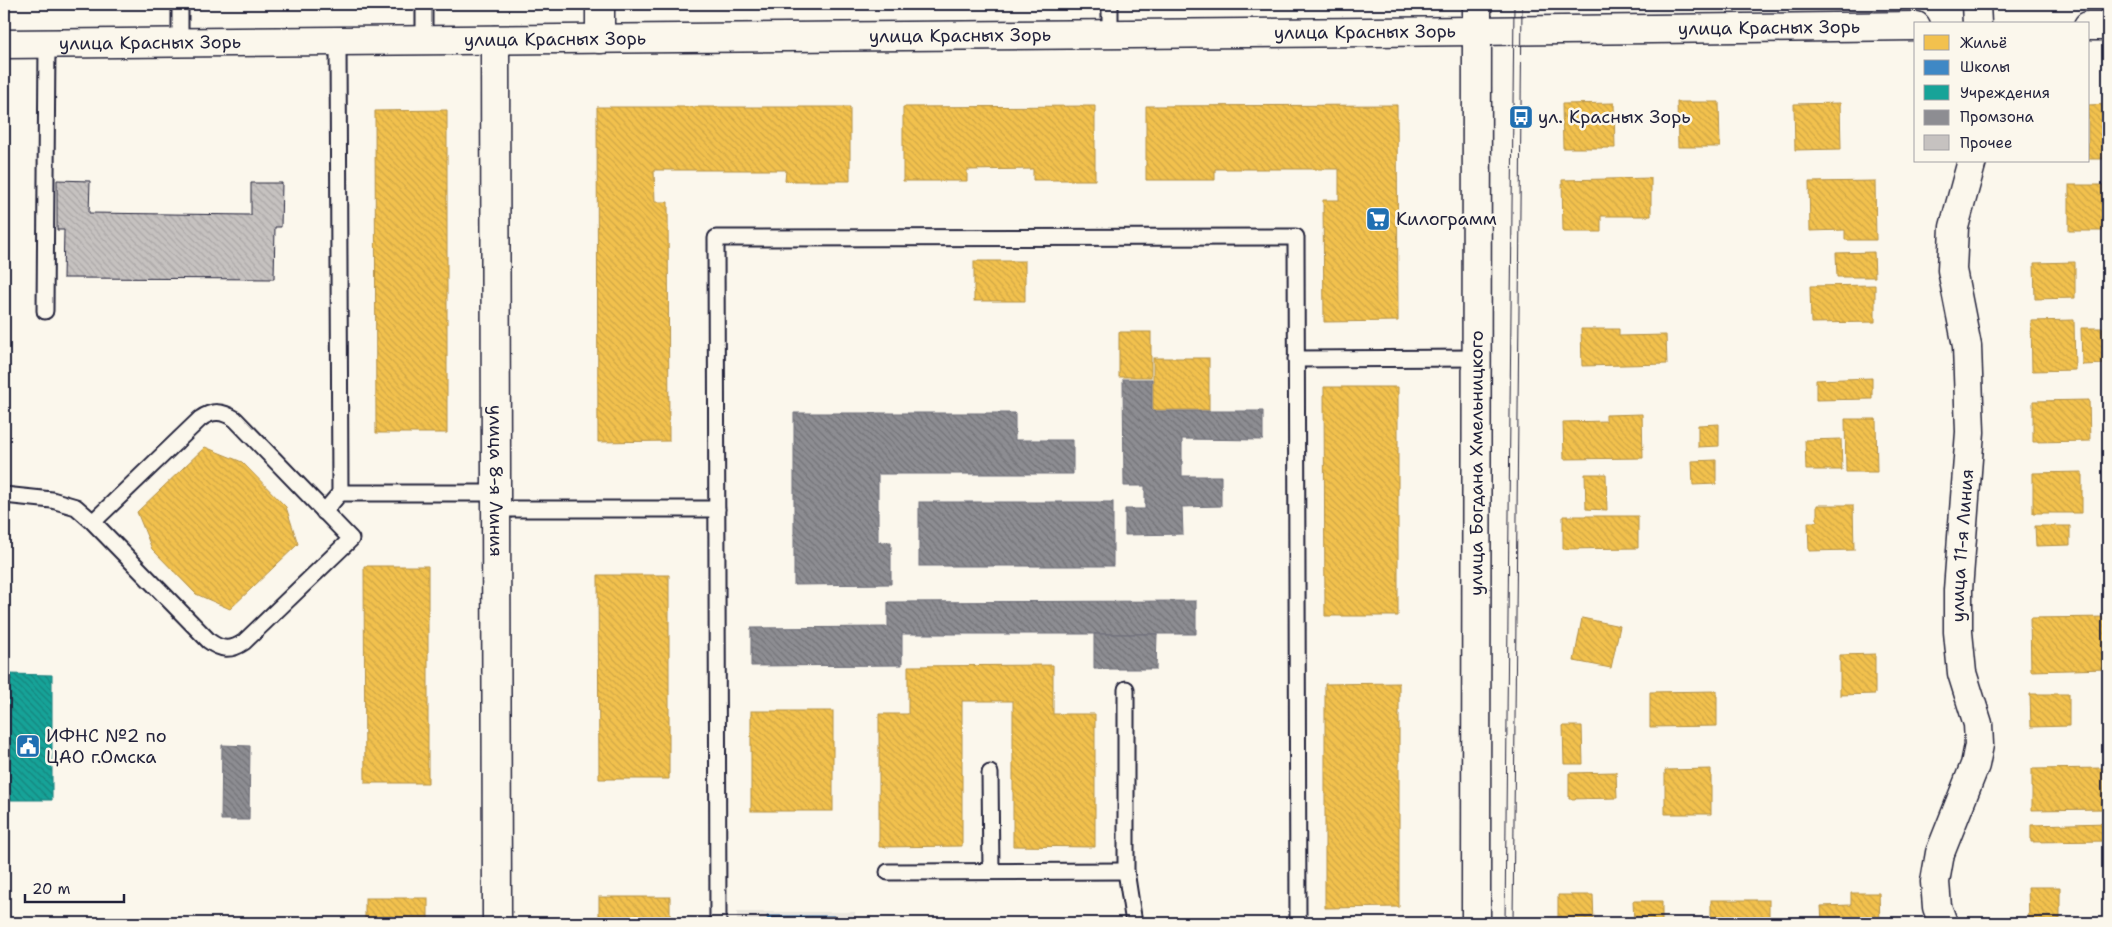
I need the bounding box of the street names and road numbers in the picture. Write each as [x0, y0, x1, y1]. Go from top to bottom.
street label: улица Красных Зорь [1678, 15, 1860, 41]
street label: улица Красных Зорь [1274, 19, 1456, 45]
street label: улица Красных Зорь [869, 23, 1051, 48]
street label: улица Красных Зорь [464, 26, 646, 52]
street label: улица Красных Зорь [59, 30, 241, 56]
street label: улица Богдана Хмельницкого [1464, 330, 1489, 596]
street label: улица 8-я Линия [484, 405, 508, 557]
street label: улица 11-я Линия [1946, 468, 1979, 622]

